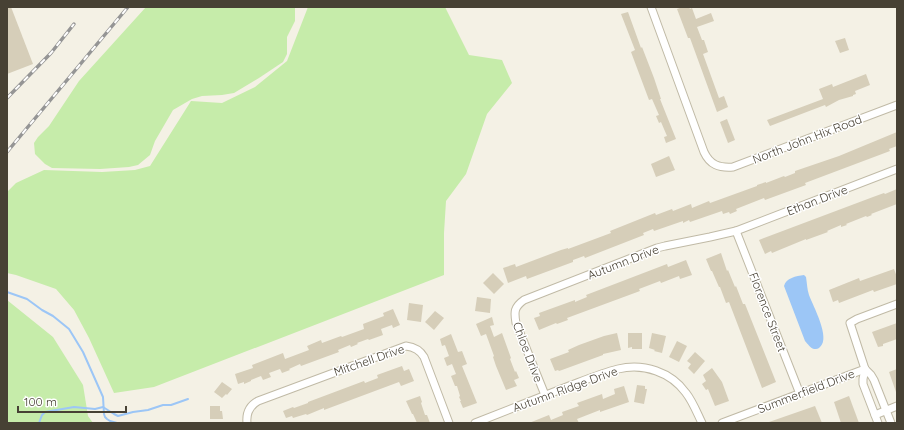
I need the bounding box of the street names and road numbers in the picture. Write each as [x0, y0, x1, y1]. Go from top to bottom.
street label: North John Hix Road [750, 111, 864, 167]
street label: Ethan Drive [784, 181, 850, 218]
street label: Autumn Drive [585, 241, 661, 283]
street label: Florence Street [746, 270, 790, 354]
street label: Chloe Drive [510, 320, 546, 385]
street label: Mitchell Drive [332, 341, 407, 379]
street label: Autumn Ridge Drive [510, 363, 620, 415]
street label: Summerfield Drive [755, 366, 857, 416]

